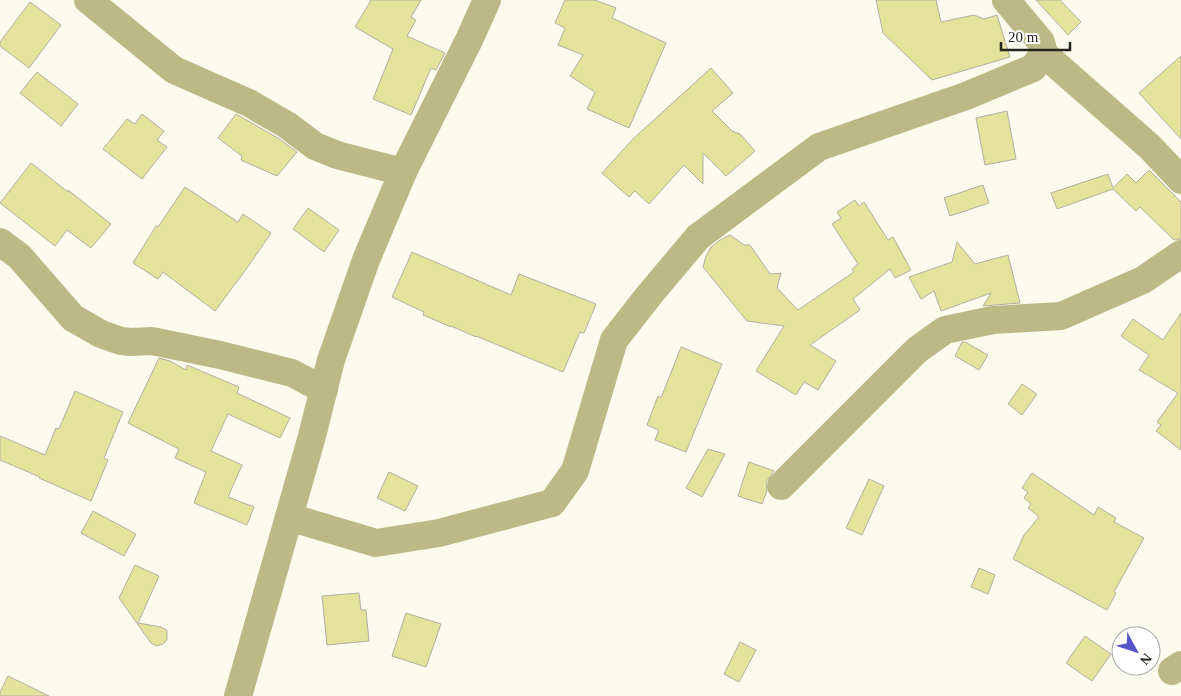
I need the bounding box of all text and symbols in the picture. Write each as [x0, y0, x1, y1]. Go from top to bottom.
scale bar [1001, 20, 1070, 52]
text: 20 m [1008, 29, 1039, 45]
north arrow [1111, 626, 1161, 676]
text: N [1137, 650, 1155, 668]

